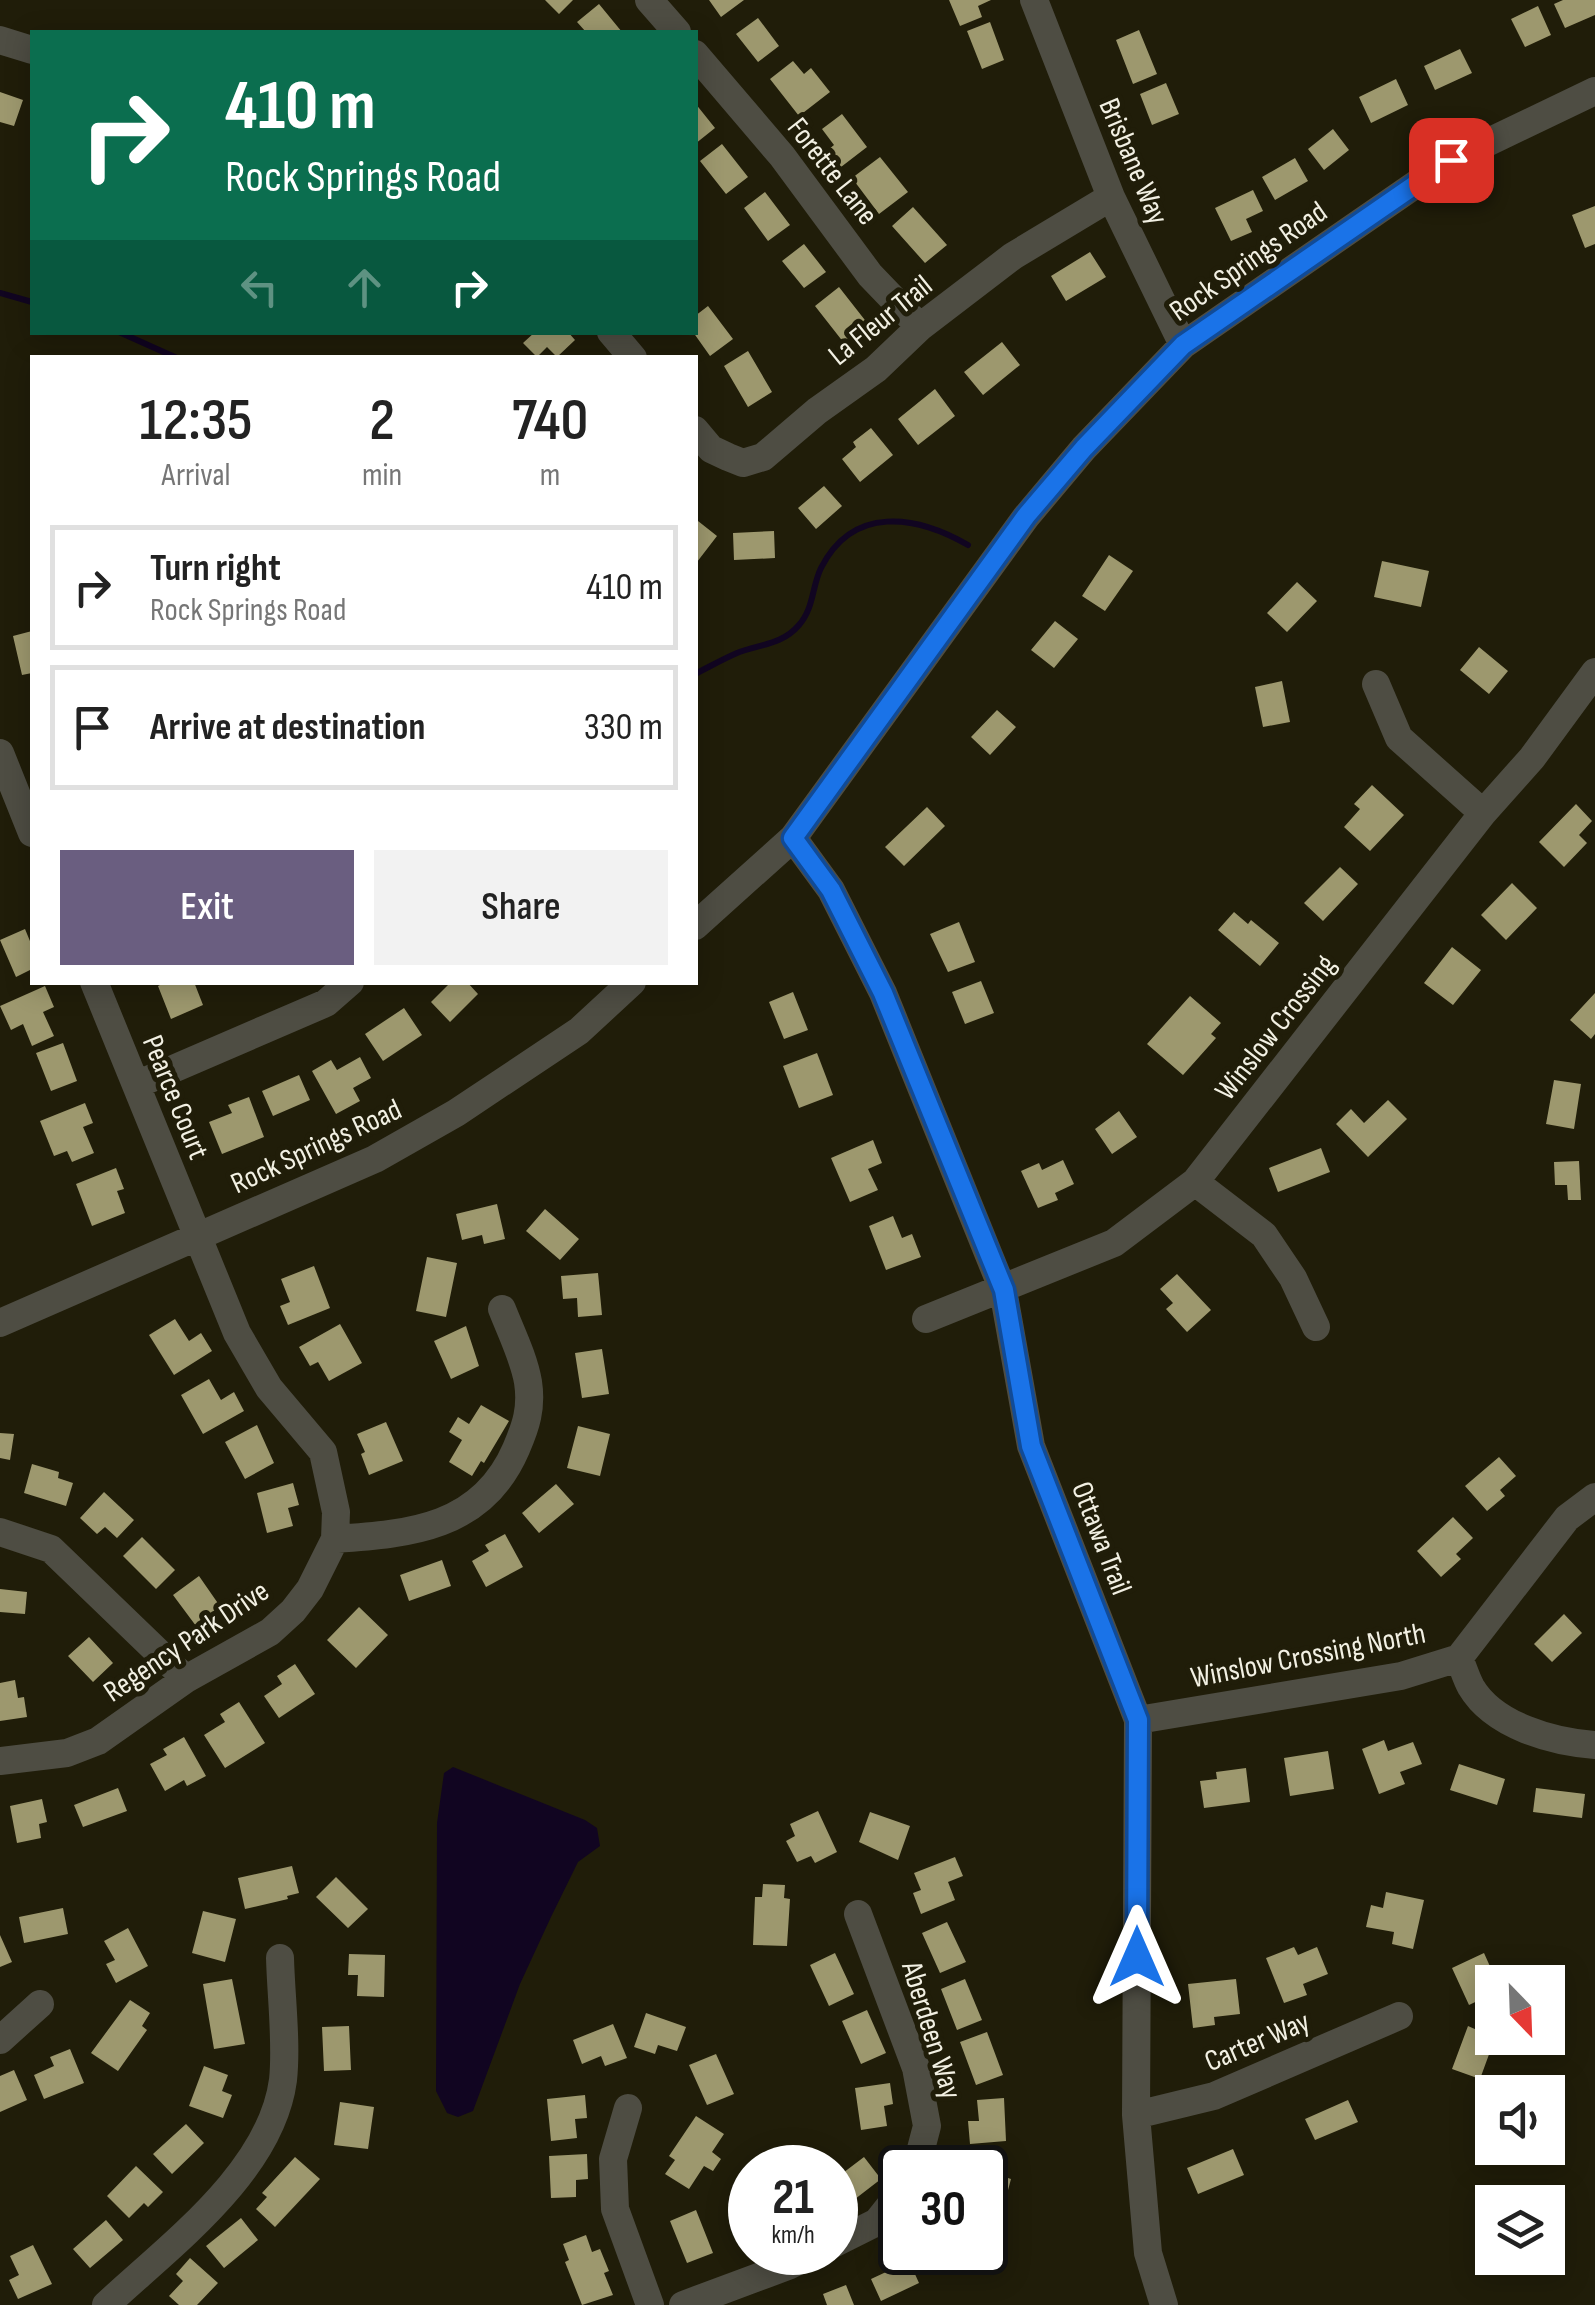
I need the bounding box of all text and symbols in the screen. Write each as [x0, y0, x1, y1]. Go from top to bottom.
text: 410 m [225, 65, 376, 149]
icon: right [60, 70, 190, 200]
street label: Brisbane Way [1090, 93, 1176, 230]
street label: Forette Lane [779, 111, 885, 232]
pin [1409, 118, 1494, 203]
icon: arrive [1424, 133, 1479, 188]
text: Rock Springs Road [225, 150, 501, 205]
street label: Rock Springs Road [1163, 194, 1334, 329]
icon: left [232, 260, 287, 315]
icon: ahead [337, 260, 392, 315]
icon: right [442, 260, 497, 315]
street label: La Fleur Trail [821, 268, 940, 374]
text: 12:35 [140, 385, 252, 457]
text: 2 [369, 385, 395, 457]
text: 740 [512, 385, 588, 457]
text: Arrival [162, 456, 230, 495]
text: min [362, 456, 402, 495]
text: m [540, 456, 560, 495]
text: Turn right [150, 546, 281, 591]
icon: right [65, 560, 120, 615]
text: 410 m [586, 565, 663, 610]
text: Rock Springs Road [150, 591, 346, 630]
icon: arrive [65, 700, 120, 755]
text: Arrive at destination [150, 705, 425, 750]
text: 330 m [584, 705, 663, 750]
button: Exit [60, 850, 354, 965]
button: Share [374, 850, 668, 965]
street label: Winslow Crossing [1208, 948, 1344, 1108]
street label: Pearce Court [134, 1030, 216, 1165]
street label: Rock Springs Road [225, 1092, 407, 1202]
street label: Ottawa Trail [1063, 1477, 1139, 1600]
street label: Regency Park Drive [97, 1573, 276, 1710]
street label: Winslow Crossing North [1188, 1616, 1429, 1696]
position arrow [1085, 1905, 1189, 2009]
street label: Aberdeen Way [893, 1956, 969, 2104]
north arrow [1475, 1965, 1565, 2055]
map controls [1475, 1965, 1565, 2275]
street label: Carter Way [1199, 2004, 1316, 2080]
button: sound [1475, 2075, 1565, 2165]
speed limit sign: 30 [878, 2145, 1008, 2275]
text: 21 [772, 2168, 814, 2228]
button: layers [1475, 2185, 1565, 2275]
text: km/h [771, 2220, 815, 2251]

